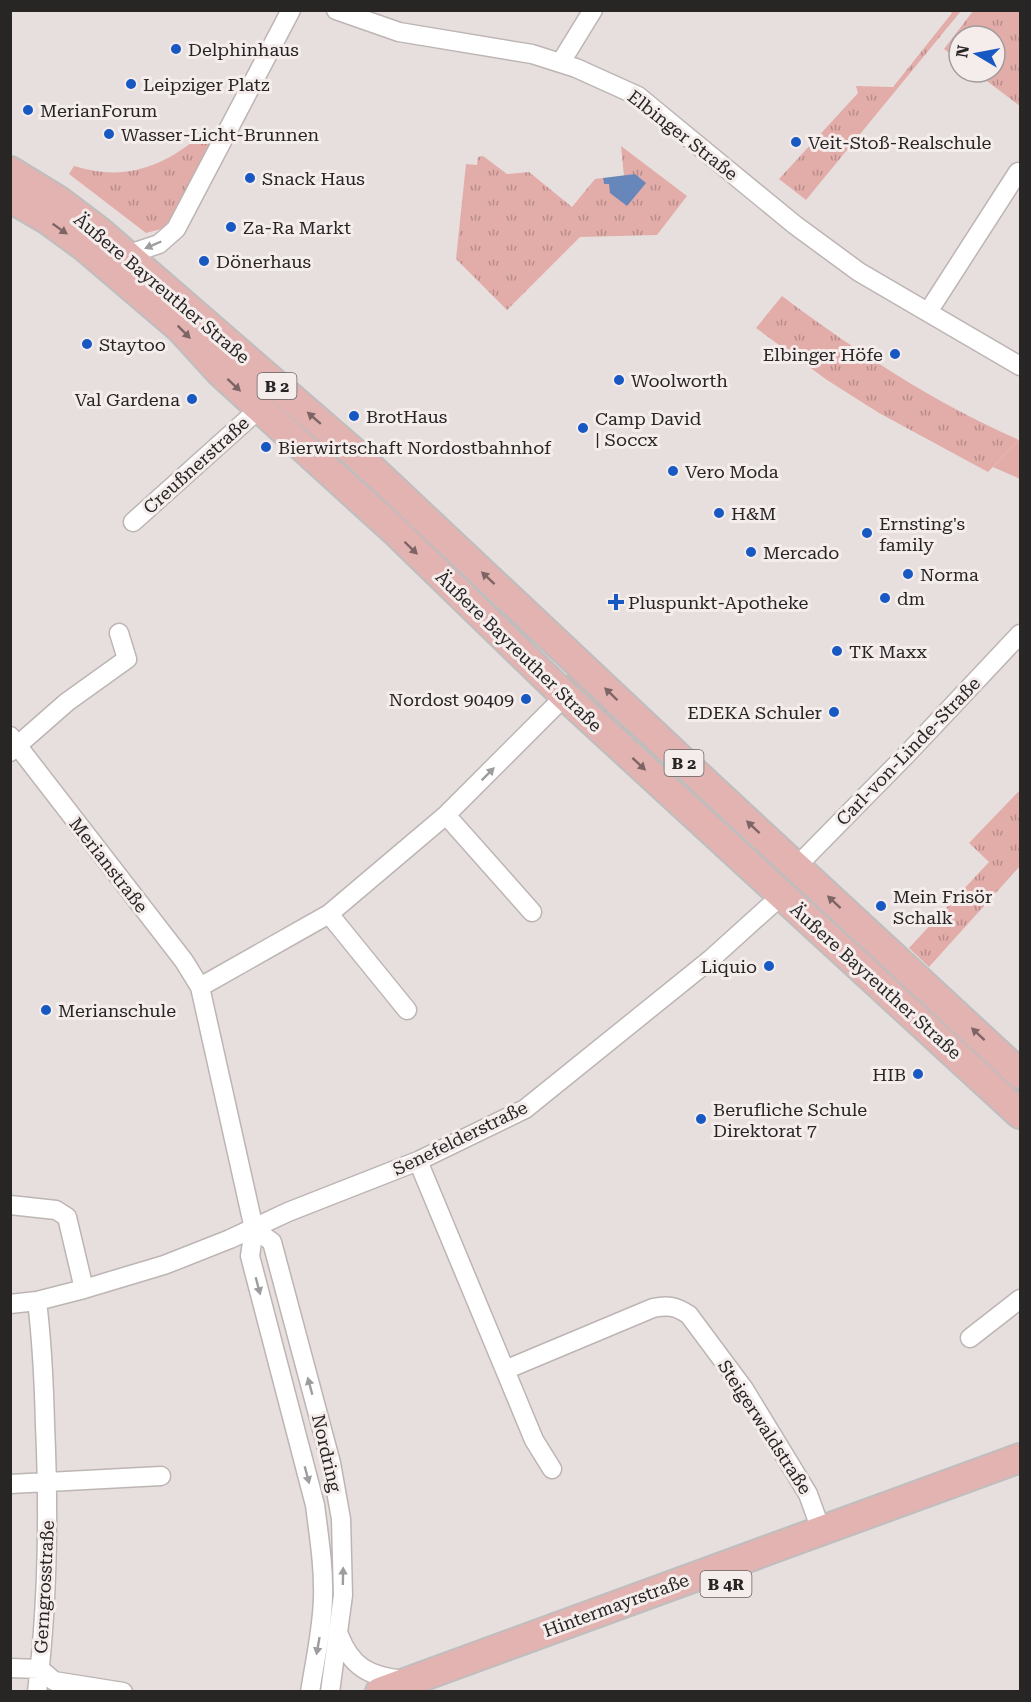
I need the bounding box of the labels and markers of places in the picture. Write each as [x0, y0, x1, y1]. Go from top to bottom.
place label: Delphinhaus [188, 39, 299, 60]
marker: Delphinhaus [169, 42, 183, 56]
place label: Leipziger Platz [143, 74, 270, 95]
marker: Leipziger Platz [124, 77, 138, 91]
place label: MerianForum [40, 100, 157, 121]
marker: MerianForum [21, 103, 35, 117]
place label: Wasser-Licht-Brunnen [121, 124, 320, 145]
marker: Wasser-Licht-Brunnen [102, 127, 116, 141]
place label: Veit-Stoß-Realschule [808, 132, 992, 153]
marker: Veit-Stoß-Realschule [789, 135, 803, 149]
place label: Snack Haus [262, 168, 365, 189]
marker: Snack Haus [243, 171, 257, 185]
place label: Za-Ra Markt [243, 217, 351, 238]
marker: Za-Ra Markt [224, 220, 238, 234]
place label: Dönerhaus [216, 251, 311, 272]
marker: Dönerhaus [197, 254, 211, 268]
place label: Staytoo [99, 334, 166, 355]
marker: Staytoo [80, 337, 94, 351]
place label: Elbinger Höfe [763, 344, 883, 365]
marker: Elbinger Höfe [888, 347, 902, 361]
place label: Woolworth [631, 370, 728, 391]
marker: Woolworth [612, 373, 626, 387]
place label: Val Gardena [75, 389, 180, 410]
marker: Val Gardena [185, 392, 199, 406]
place label: BrotHaus [366, 406, 447, 427]
place label: Camp David | Soccx [595, 408, 702, 450]
marker: BrotHaus [347, 409, 361, 423]
marker: Camp David | Soccx [576, 421, 590, 435]
place label: Bierwirtschaft Nordostbahnhof [278, 437, 552, 458]
marker: Bierwirtschaft Nordostbahnhof [259, 440, 273, 454]
place label: Vero Moda [685, 461, 779, 482]
marker: Vero Moda [666, 464, 680, 478]
place label: H&M [731, 503, 776, 524]
marker: H&M [712, 506, 726, 520]
place label: Ernsting's family [879, 513, 965, 555]
marker: Ernsting's family [860, 526, 874, 540]
place label: Mercado [763, 542, 839, 563]
marker: Mercado [744, 545, 758, 559]
place label: Norma [920, 564, 979, 585]
marker: Norma [901, 567, 915, 581]
place label: dm [897, 588, 925, 609]
marker: dm [878, 591, 892, 605]
place label: Pluspunkt-Apotheke [628, 592, 809, 613]
marker: Pluspunkt-Apotheke [609, 595, 623, 609]
place label: TK Maxx [849, 641, 928, 662]
marker: TK Maxx [830, 644, 844, 658]
place label: Nordost 90409 [389, 689, 514, 710]
marker: Nordost 90409 [519, 692, 533, 706]
place label: EDEKA Schuler [687, 702, 822, 723]
marker: EDEKA Schuler [827, 705, 841, 719]
place label: Mein Frisör Schalk [893, 886, 993, 928]
marker: Mein Frisör Schalk [874, 899, 888, 913]
place label: Liquio [701, 956, 757, 977]
marker: Liquio [762, 959, 776, 973]
place label: Merianschule [58, 1000, 176, 1021]
marker: Merianschule [39, 1003, 53, 1017]
place label: HIB [872, 1064, 906, 1085]
marker: HIB [911, 1067, 925, 1081]
place label: Berufliche Schule Direktorat 7 [713, 1099, 867, 1141]
marker: Berufliche Schule Direktorat 7 [694, 1112, 708, 1126]

